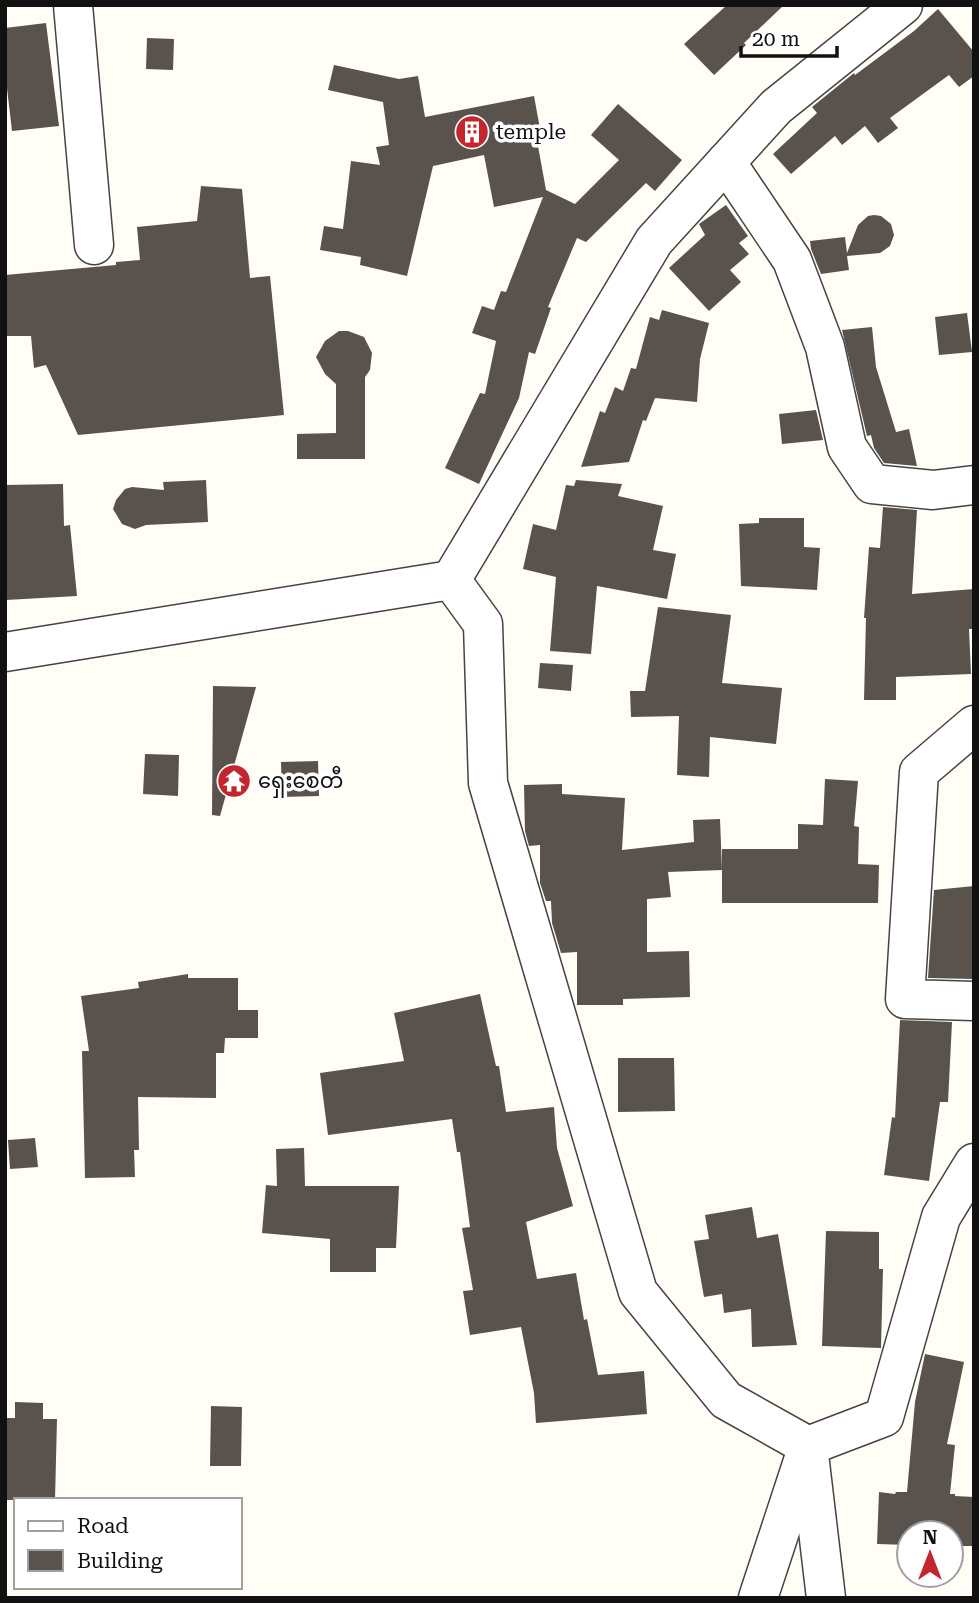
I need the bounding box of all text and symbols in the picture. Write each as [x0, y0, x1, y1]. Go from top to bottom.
scale bar [741, 14, 837, 58]
text: 20 m [752, 27, 800, 51]
building icon: temple [453, 113, 491, 151]
place label: temple [496, 120, 566, 144]
temple icon: ရှေးစေတီ [215, 762, 253, 800]
place label: ရှေးစေတီ [258, 765, 343, 798]
legend [14, 1498, 242, 1589]
text: Road [77, 1514, 129, 1538]
north arrow [895, 1519, 965, 1589]
text: N [923, 1526, 938, 1549]
text: Building [77, 1549, 163, 1573]

